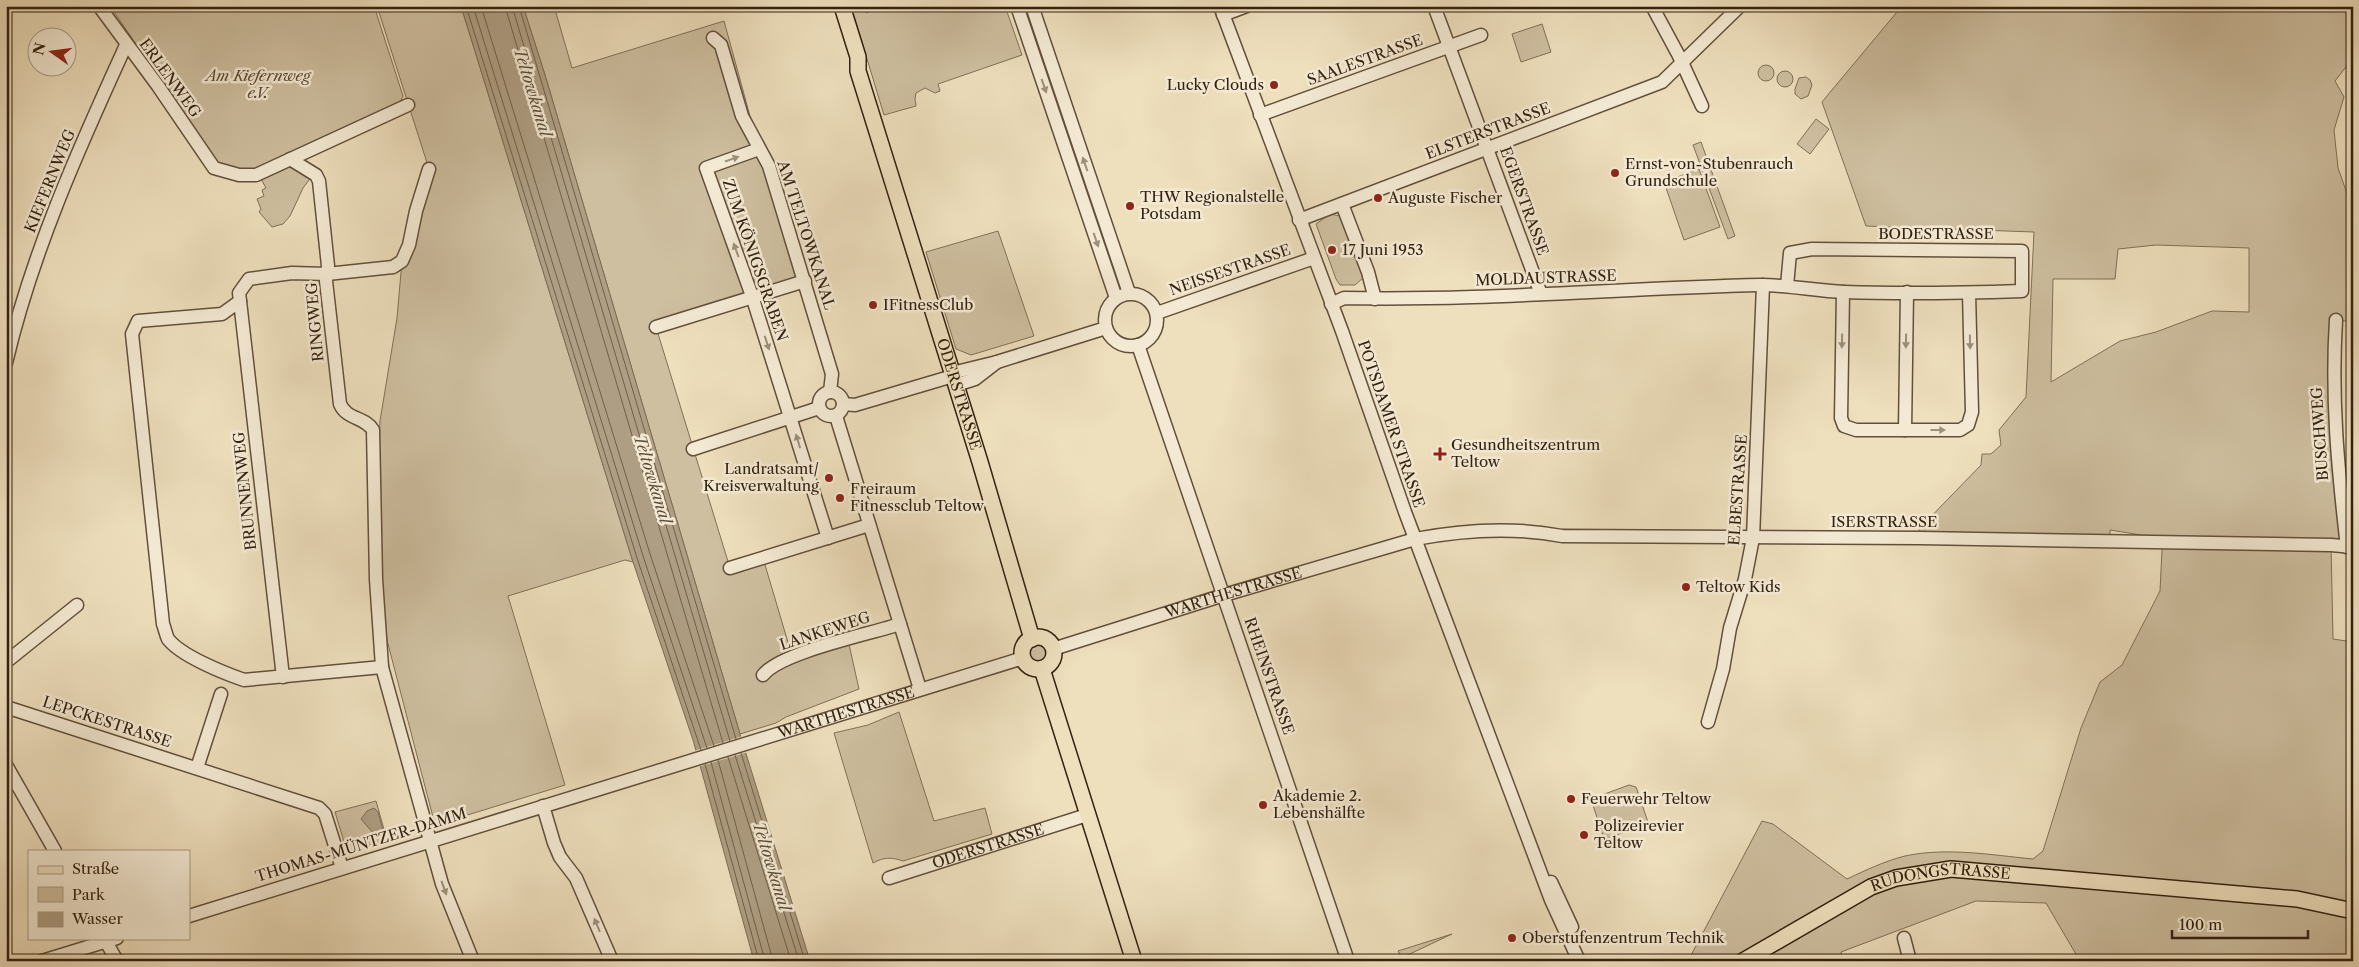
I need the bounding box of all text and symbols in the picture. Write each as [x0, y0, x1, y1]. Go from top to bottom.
north arrow [28, 28, 78, 78]
street label: SAALESTRASSE [1304, 30, 1425, 89]
street label: ERLENWEG [135, 35, 205, 121]
text: N [29, 41, 50, 57]
water label: Teltowkanal [510, 45, 557, 141]
park label: Am Kiefernweg e.V. [204, 66, 312, 102]
place label: Lucky Clouds [1167, 75, 1264, 94]
one-way arrow [1041, 78, 1048, 93]
marker: Lucky Clouds [1268, 79, 1280, 91]
street label: ELSTERSTRASSE [1423, 98, 1553, 163]
street label: KIEFERNWEG [20, 126, 79, 235]
street label: EGERSTRASSE [1496, 144, 1553, 258]
one-way arrow [725, 154, 740, 162]
place label: Ernst-von-Stubenrauch Grundschule [1625, 154, 1794, 190]
one-way arrow [1081, 156, 1089, 171]
street label: AM TELTOWKANAL [773, 157, 840, 312]
marker: Ernst-von-Stubenrauch Grundschule [1609, 167, 1621, 179]
street label: ZUM KÖNIGSGRABEN [719, 176, 792, 343]
place label: THW Regionalstelle Potsdam [1140, 187, 1284, 223]
place label: Auguste Fischer [1387, 188, 1503, 207]
marker: Auguste Fischer [1372, 192, 1384, 204]
marker: THW Regionalstelle Potsdam [1124, 200, 1136, 212]
street label: BODESTRASSE [1878, 224, 1994, 243]
one-way arrow [1093, 232, 1100, 247]
street label: NEISSESTRASSE [1167, 240, 1293, 299]
place label: 17 Juni 1953 [1342, 240, 1424, 259]
one-way arrow [732, 243, 739, 258]
marker: 17 Juni 1953 [1326, 244, 1338, 256]
street label: MOLDAUSTRASSE [1475, 266, 1617, 289]
street label: RINGWEG [302, 282, 327, 363]
place label: IFitnessClub [883, 295, 973, 314]
marker: IFitnessClub [867, 299, 879, 311]
one-way arrow [1838, 333, 1846, 349]
one-way arrow [1902, 333, 1910, 349]
one-way arrow [1966, 334, 1974, 350]
one-way arrow [763, 335, 771, 350]
street label: ODERSTRASSE [933, 336, 986, 452]
street label: POTSDAMER STRASSE [1354, 338, 1429, 510]
street label: BUSCHWEG [2307, 386, 2332, 482]
one-way arrow [1930, 426, 1946, 434]
street label: BRUNNENWEG [229, 431, 260, 551]
water label: Teltowkanal [630, 432, 677, 528]
one-way arrow [794, 434, 801, 449]
street label: ELBESTRASSE [1724, 434, 1751, 546]
place label: Gesundheitszentrum Teltow [1451, 435, 1600, 471]
marker: Gesundheitszentrum Teltow [1433, 447, 1447, 461]
place label: Landratsamt/ Kreisverwaltung [703, 459, 819, 495]
marker: Landratsamt/ Kreisverwaltung [823, 472, 835, 484]
place label: Freiraum Fitnessclub Teltow [850, 479, 984, 515]
marker: Freiraum Fitnessclub Teltow [834, 492, 846, 504]
street label: ISERSTRASSE [1831, 512, 1937, 531]
street label: WARTHESTRASSE [1161, 563, 1304, 622]
place label: Teltow Kids [1696, 577, 1781, 596]
marker: Teltow Kids [1680, 581, 1692, 593]
street label: LANKEWEG [777, 607, 873, 654]
street label: RHEINSTRASSE [1241, 615, 1298, 737]
street label: WARTHESTRASSE [774, 682, 917, 743]
street label: LEPCKESTRASSE [40, 692, 174, 751]
place label: Akademie 2. Lebenshälfte [1272, 786, 1365, 822]
place label: Feuerwehr Teltow [1581, 789, 1712, 808]
marker: Feuerwehr Teltow [1565, 793, 1577, 805]
marker: Akademie 2. Lebenshälfte [1257, 799, 1269, 811]
street label: THOMAS-MÜNTZER-DAMM [253, 803, 469, 886]
place label: Polizeirevier Teltow [1594, 816, 1685, 852]
water label: Teltowkanal [749, 819, 796, 915]
street label: ODERSTRASSE [930, 819, 1046, 873]
marker: Polizeirevier Teltow [1578, 829, 1590, 841]
legend [28, 850, 190, 940]
text: Straße [72, 859, 119, 878]
street label: RUDONGSTRASSE [1868, 859, 2011, 895]
one-way arrow [440, 881, 448, 896]
text: Park [72, 885, 106, 904]
scale bar [2172, 907, 2308, 939]
text: Wasser [71, 909, 123, 928]
text: 100 m [2179, 915, 2222, 934]
one-way arrow [592, 918, 600, 932]
place label: Oberstufenzentrum Technik [1522, 928, 1726, 947]
marker: Oberstufenzentrum Technik [1506, 932, 1518, 944]

